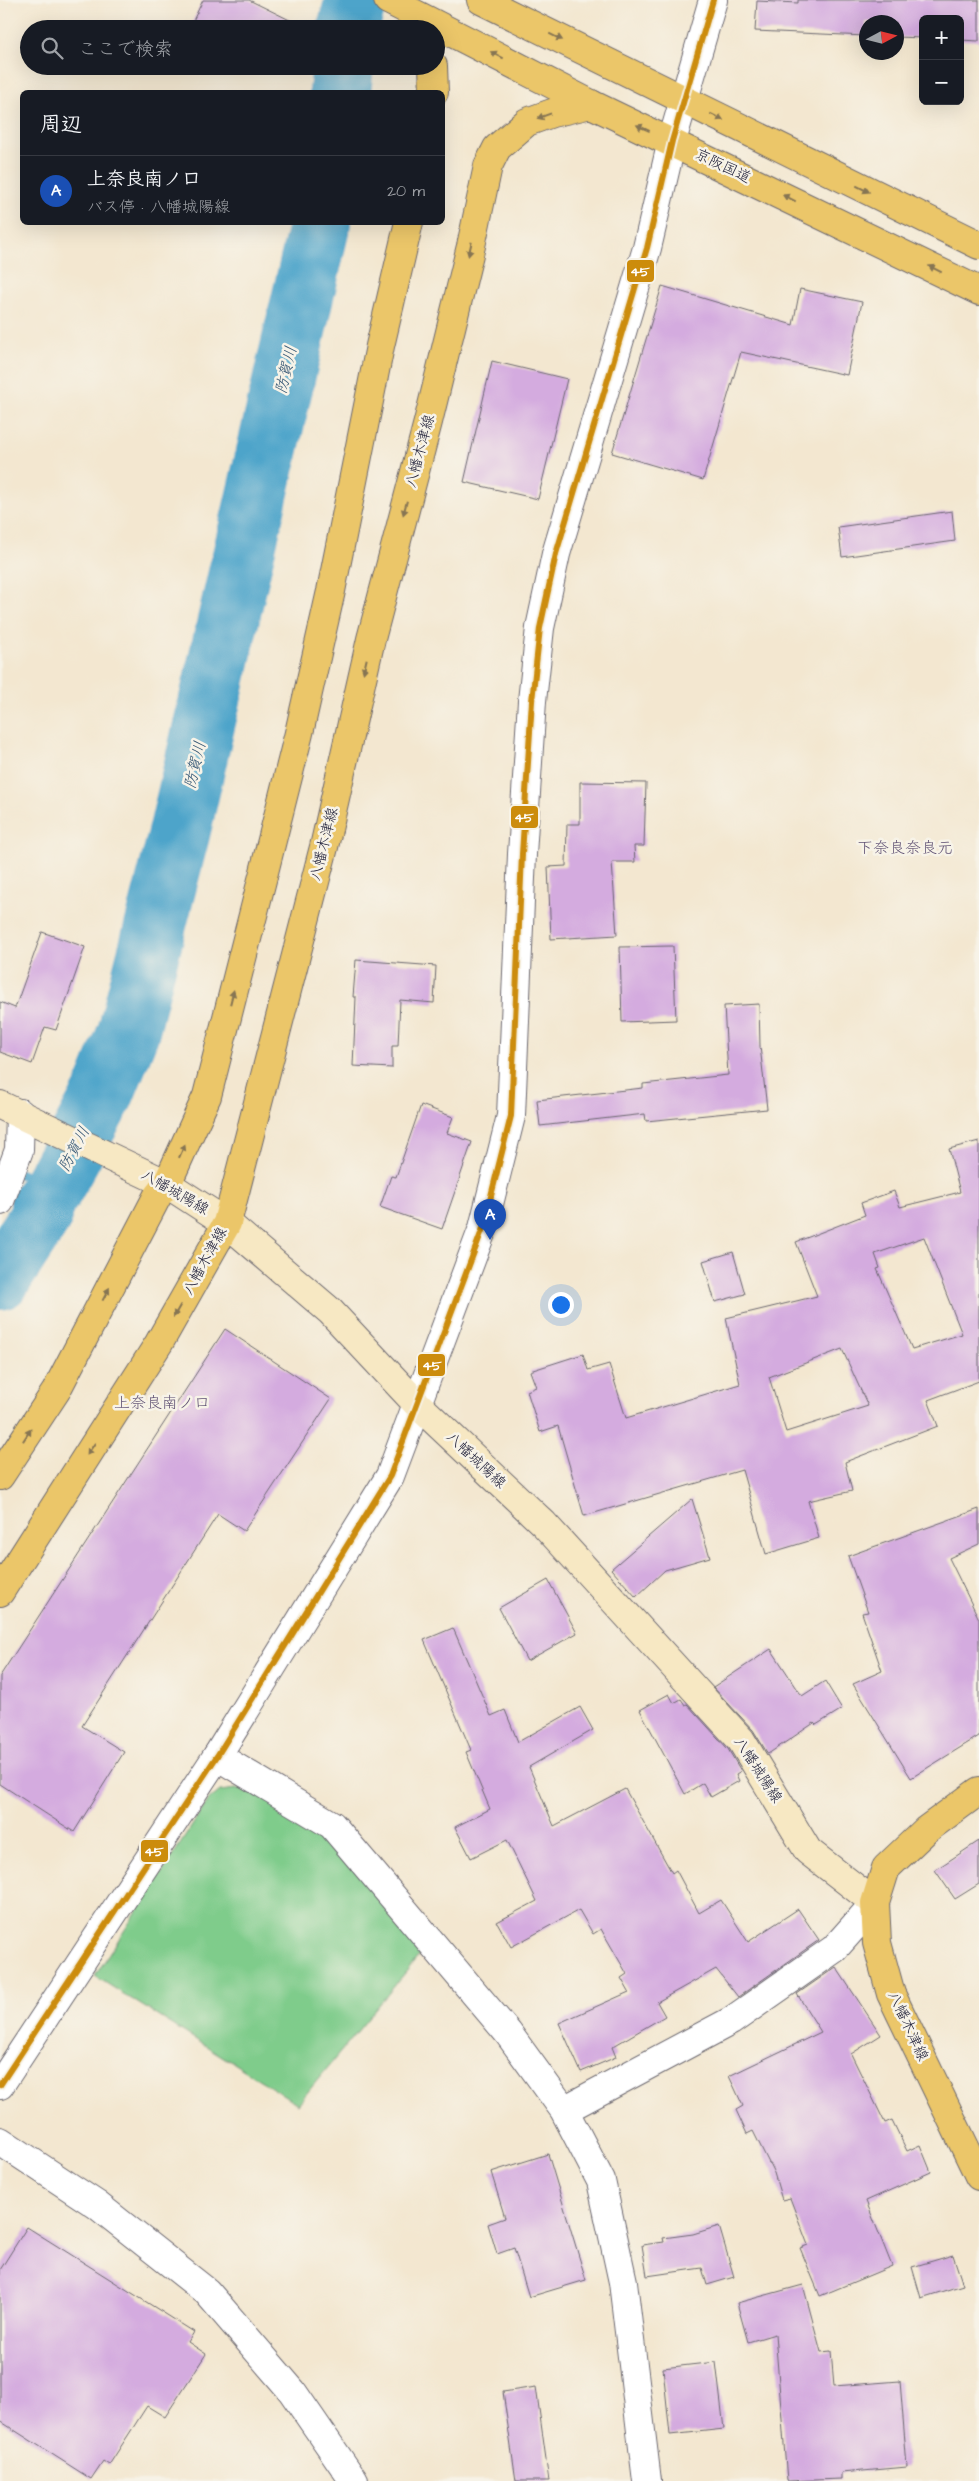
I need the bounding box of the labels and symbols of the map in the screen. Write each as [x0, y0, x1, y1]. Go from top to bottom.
north arrow [859, 15, 904, 60]
one-way arrow [549, 33, 563, 41]
one-way arrow [490, 51, 504, 59]
one-way arrow [536, 112, 551, 120]
one-way arrow [710, 113, 724, 121]
one-way arrow [636, 124, 650, 132]
street label: 京阪国道 [691, 143, 755, 189]
one-way arrow [856, 185, 870, 193]
one-way arrow [782, 194, 796, 202]
one-way arrow [466, 242, 474, 257]
line badge: 45 [626, 259, 655, 283]
text: 45 [630, 262, 651, 282]
one-way arrow [928, 265, 942, 273]
water label: 防賀川 [270, 344, 302, 396]
street label: 八幡木津線 [400, 412, 440, 490]
one-way arrow [401, 501, 409, 516]
one-way arrow [361, 658, 369, 673]
water label: 防賀川 [179, 739, 211, 791]
street label: 八幡木津線 [305, 805, 343, 883]
line badge: 45 [510, 805, 539, 829]
text: 45 [514, 808, 535, 828]
district label: 下奈良奈良元 [857, 837, 953, 859]
one-way arrow [229, 989, 237, 1004]
water label: 防賀川 [53, 1123, 95, 1175]
one-way arrow [178, 1143, 187, 1158]
street label: 八幡城陽線 [137, 1164, 213, 1220]
pin: A [474, 1199, 506, 1240]
street label: 八幡木津線 [178, 1223, 232, 1299]
one-way arrow [102, 1287, 110, 1301]
your location [548, 1292, 574, 1318]
one-way arrow [173, 1303, 181, 1318]
line badge: 45 [417, 1353, 446, 1377]
text: 45 [422, 1356, 443, 1376]
district label: 上奈良南ノ口 [114, 1392, 210, 1414]
street label: 八幡城陽線 [441, 1427, 511, 1493]
one-way arrow [22, 1429, 31, 1442]
one-way arrow [87, 1442, 96, 1455]
street label: 八幡城陽線 [729, 1733, 787, 1807]
line badge: 45 [140, 1839, 169, 1863]
text: 45 [144, 1842, 165, 1862]
street label: 八幡木津線 [883, 1988, 933, 2064]

